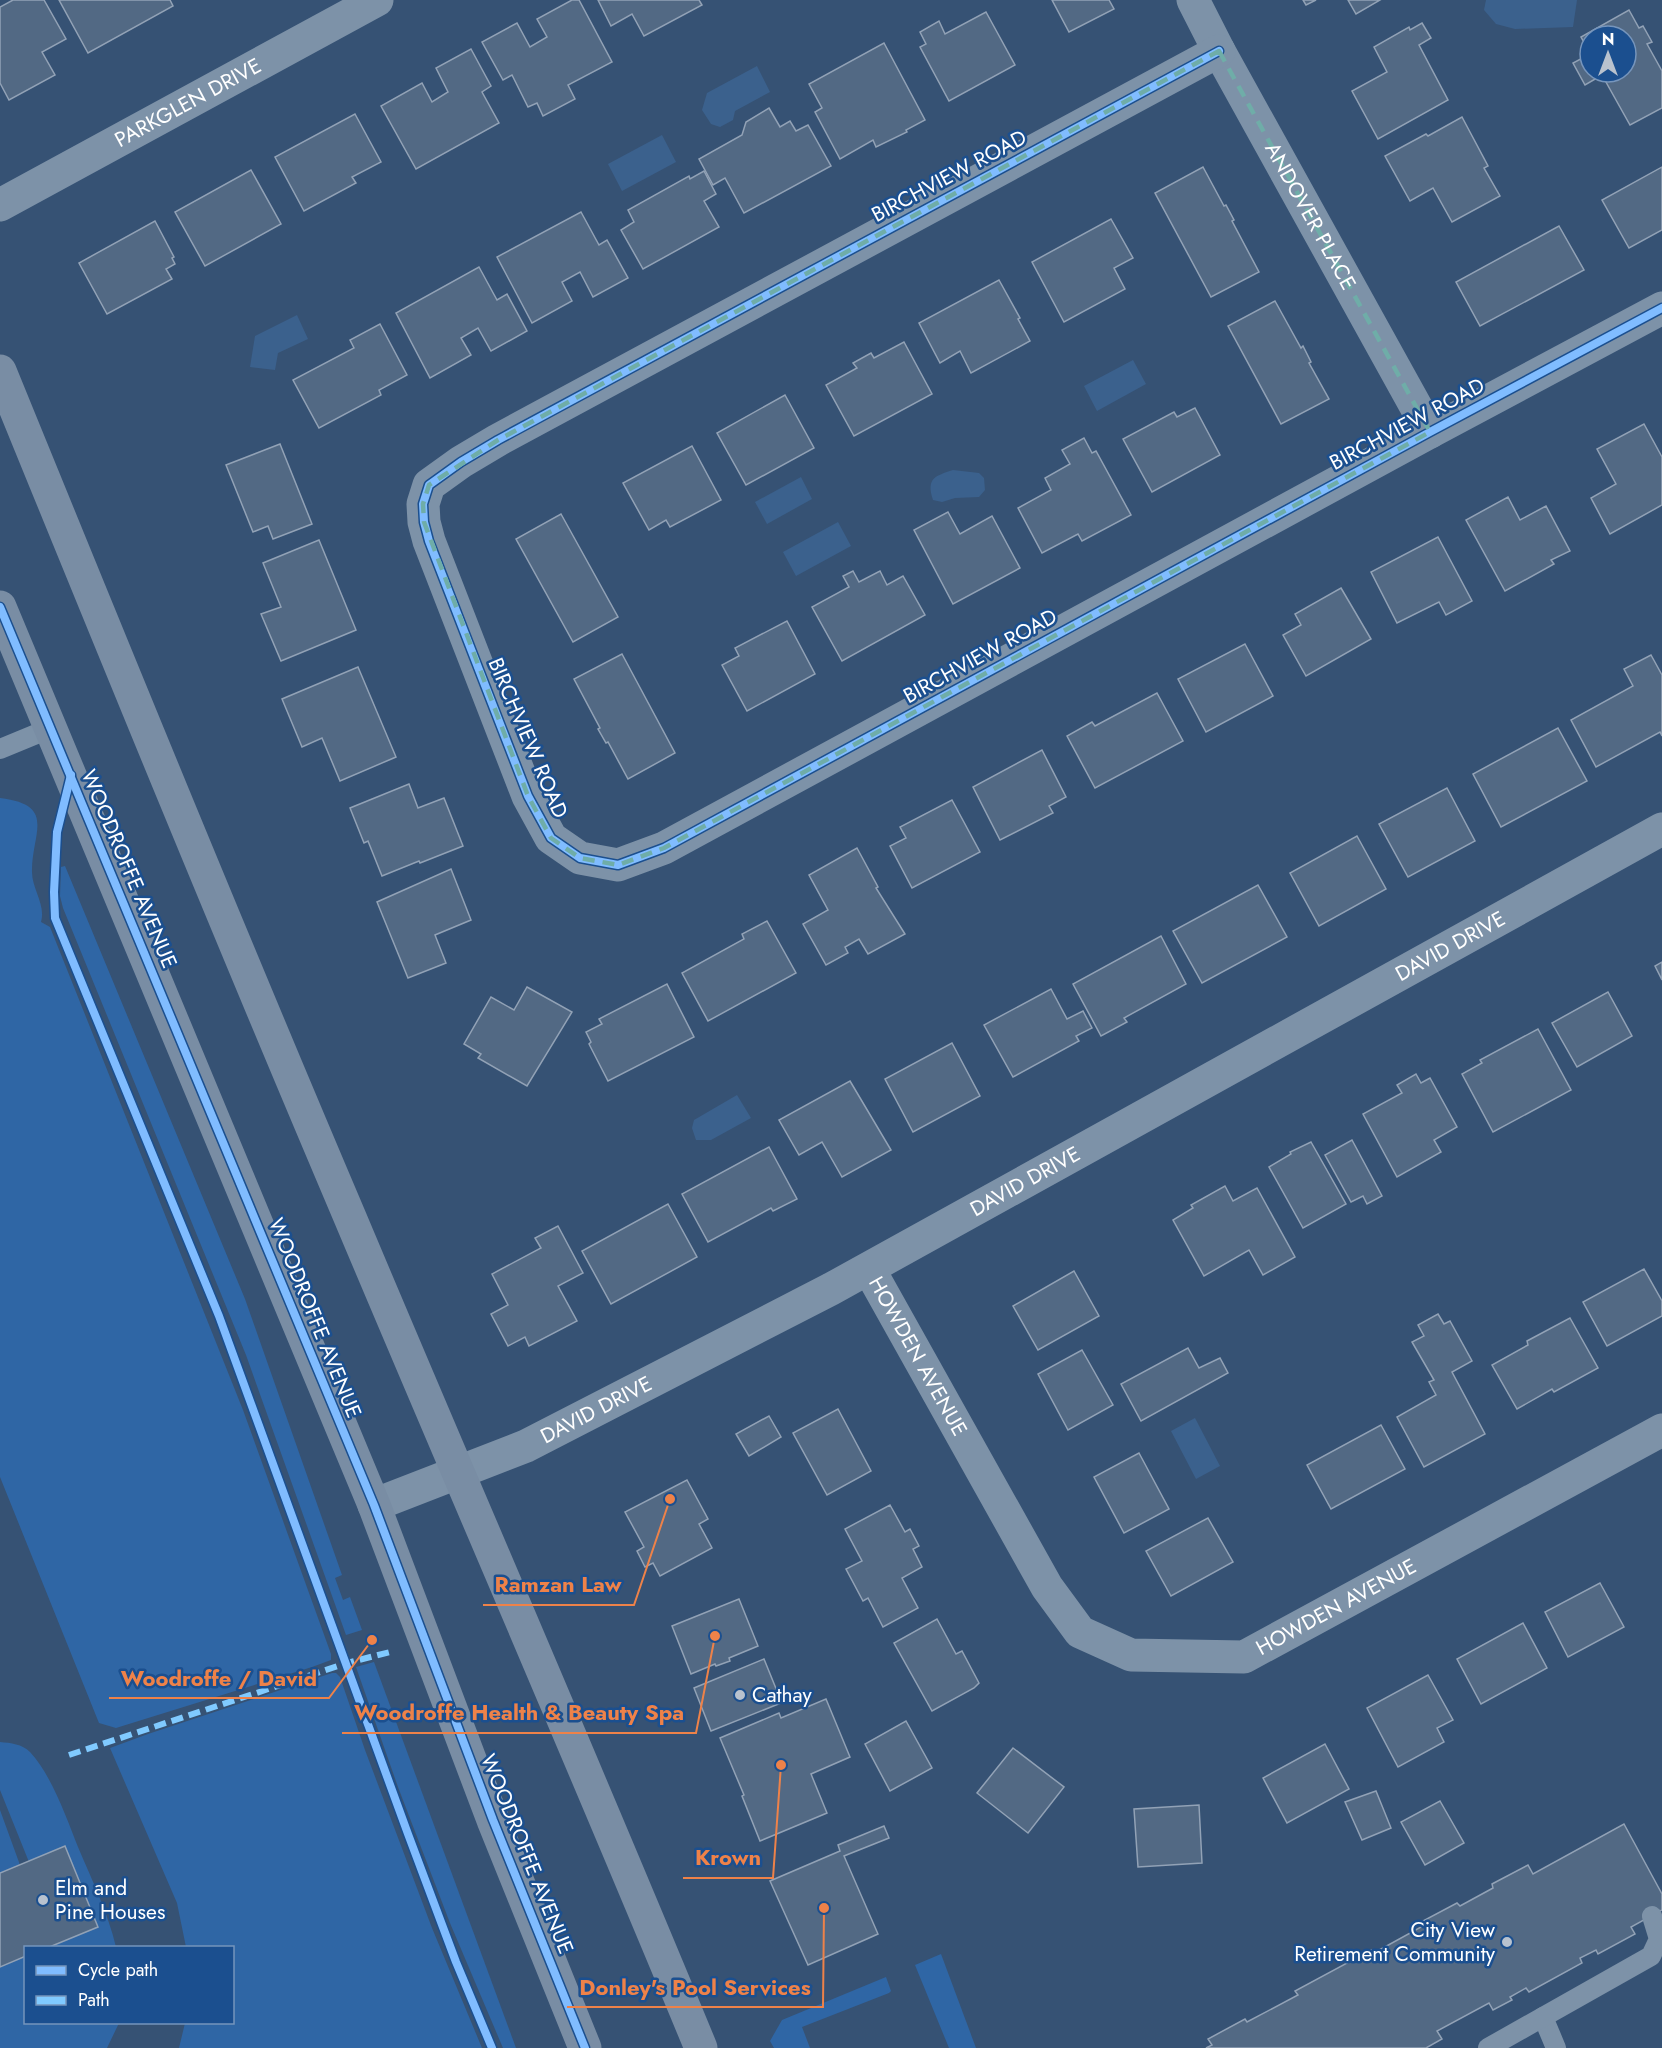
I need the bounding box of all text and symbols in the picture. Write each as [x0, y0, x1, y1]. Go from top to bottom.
north arrow [1578, 24, 1638, 84]
text: N [1602, 28, 1614, 51]
street label: PARKGLEN DRIVE [109, 51, 267, 155]
street label: BIRCHVIEW ROAD [866, 122, 1032, 230]
street label: ANDOVER PLACE [1257, 137, 1363, 295]
street label: BIRCHVIEW ROAD [1324, 370, 1490, 478]
street label: BIRCHVIEW ROAD [898, 601, 1062, 711]
street label: BIRCHVIEW ROAD [481, 653, 575, 823]
street label: WOODROFFE AVENUE [74, 765, 184, 973]
street label: DAVID DRIVE [1390, 904, 1511, 989]
street label: DAVID DRIVE [965, 1139, 1086, 1224]
street label: WOODROFFE AVENUE [261, 1214, 369, 1422]
street label: HOWDEN AVENUE [861, 1271, 975, 1441]
street label: DAVID DRIVE [535, 1369, 657, 1451]
street label: HOWDEN AVENUE [1251, 1551, 1422, 1663]
callout: Ramzan Law [483, 1565, 634, 1605]
text: Ramzan Law [495, 1568, 622, 1600]
callout: Woodroffe / David [109, 1658, 329, 1698]
text: Woodroffe / David [121, 1662, 317, 1694]
place label: Cathay [752, 1680, 813, 1710]
marker: Cathay [733, 1688, 747, 1702]
callout: Woodroffe Health & Beauty Spa [342, 1693, 696, 1733]
text: Woodroffe Health & Beauty Spa [354, 1696, 684, 1728]
street label: WOODROFFE AVENUE [473, 1750, 581, 1958]
callout: Krown [683, 1838, 773, 1878]
text: Krown [695, 1841, 761, 1873]
place label: Elm and Pine Houses [55, 1873, 165, 1927]
marker: Elm and Pine Houses [36, 1893, 50, 1907]
place label: City View Retirement Community [1294, 1915, 1496, 1969]
marker: City View Retirement Community [1500, 1935, 1514, 1949]
legend [24, 1946, 234, 2024]
text: Cycle path [78, 1957, 158, 1983]
callout: Donley's Pool Services [567, 1967, 823, 2007]
text: Donley's Pool Services [579, 1971, 811, 2003]
text: Path [78, 1987, 110, 2013]

